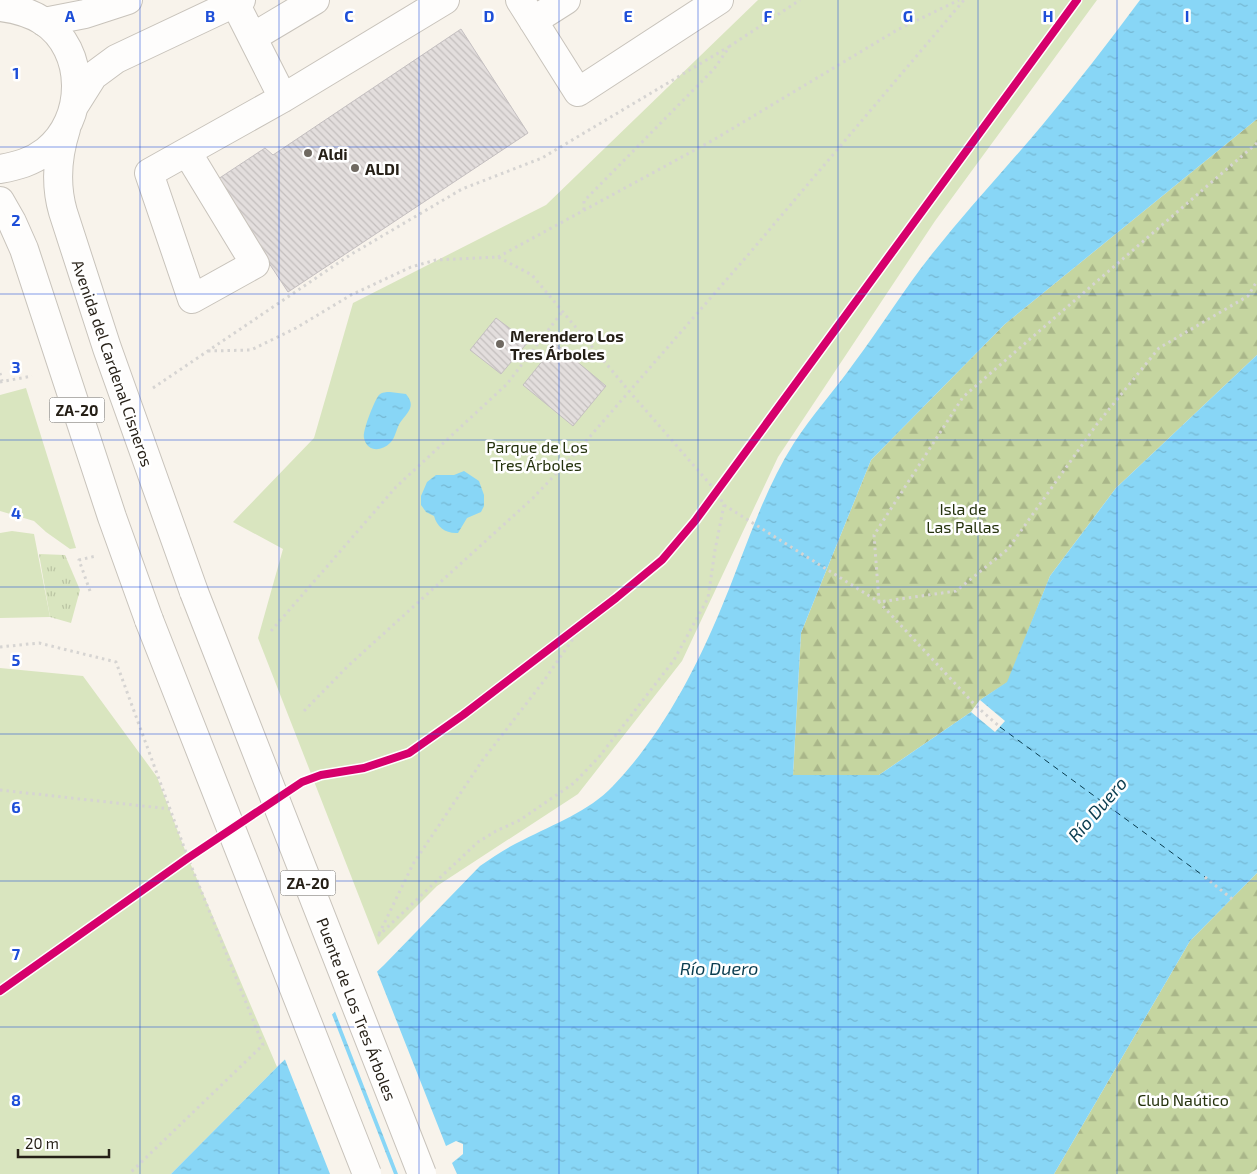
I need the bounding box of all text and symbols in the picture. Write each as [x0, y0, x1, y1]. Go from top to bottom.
text: A [65, 6, 76, 25]
text: B [205, 6, 215, 25]
text: C [344, 6, 354, 25]
text: D [484, 6, 495, 25]
text: E [623, 6, 633, 25]
text: F [764, 6, 773, 25]
text: G [903, 6, 913, 25]
text: H [1042, 6, 1054, 25]
text: I [1185, 6, 1189, 25]
text: 1 [13, 63, 19, 82]
place label: Aldi [318, 144, 348, 163]
marker: Aldi [302, 147, 314, 159]
place label: ALDI [365, 159, 400, 178]
marker: ALDI [349, 162, 361, 174]
text: 2 [11, 210, 21, 229]
street label: Avenida del Cardenal Cisneros [69, 257, 157, 469]
place label: Merendero Los Tres Árboles [510, 326, 624, 363]
marker: Merendero Los Tres Árboles [494, 338, 506, 350]
text: 3 [11, 357, 21, 376]
road number: ZA-20 [50, 398, 104, 422]
park label: Parque de Los Tres Árboles [486, 437, 588, 474]
park label: Isla de Las Pallas [926, 499, 1000, 536]
text: 4 [11, 503, 21, 522]
text: 5 [12, 650, 21, 669]
water label: Río Duero [1063, 772, 1131, 846]
text: 6 [11, 797, 21, 816]
road number: ZA-20 [280, 870, 336, 896]
street label: Puente de Los Tres Árboles [313, 915, 401, 1103]
text: 7 [12, 944, 21, 963]
water label: Río Duero [680, 957, 758, 979]
text: 8 [11, 1090, 21, 1109]
park label: Club Naútico [1137, 1090, 1229, 1109]
scale bar [18, 1126, 109, 1158]
text: 20 m [25, 1134, 59, 1152]

